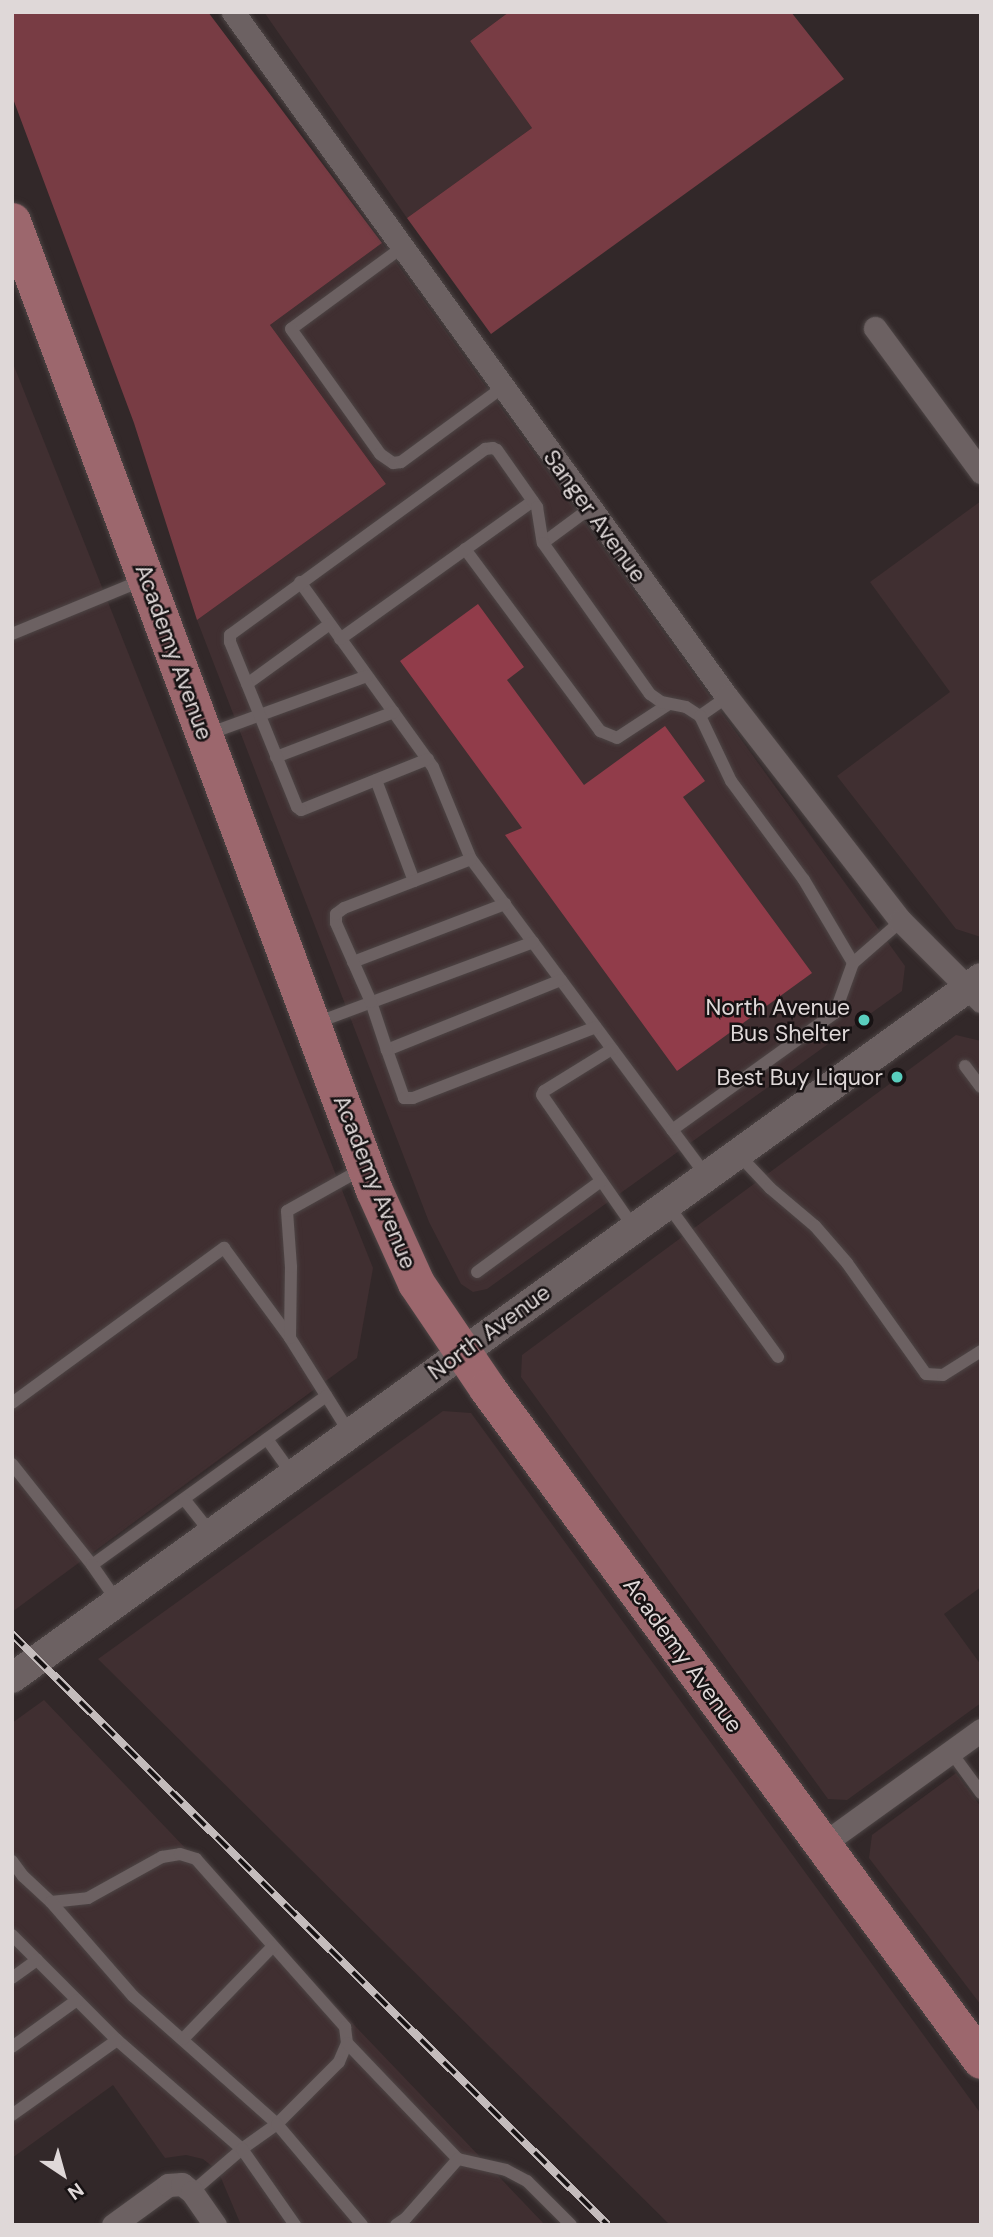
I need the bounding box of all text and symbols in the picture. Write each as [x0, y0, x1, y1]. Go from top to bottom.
street label: Sanger Avenue [538, 444, 652, 588]
street label: Academy Avenue [129, 560, 219, 744]
place label: North Avenue Bus Shelter [705, 993, 850, 1047]
marker: North Avenue Bus Shelter [856, 1012, 872, 1028]
place label: Best Buy Liquor [717, 1063, 883, 1091]
marker: Best Buy Liquor [889, 1069, 905, 1085]
street label: Academy Avenue [328, 1091, 422, 1273]
street label: North Avenue [422, 1278, 556, 1386]
street label: Academy Avenue [617, 1572, 749, 1738]
north arrow [28, 2139, 98, 2209]
text: N [63, 2177, 89, 2206]

